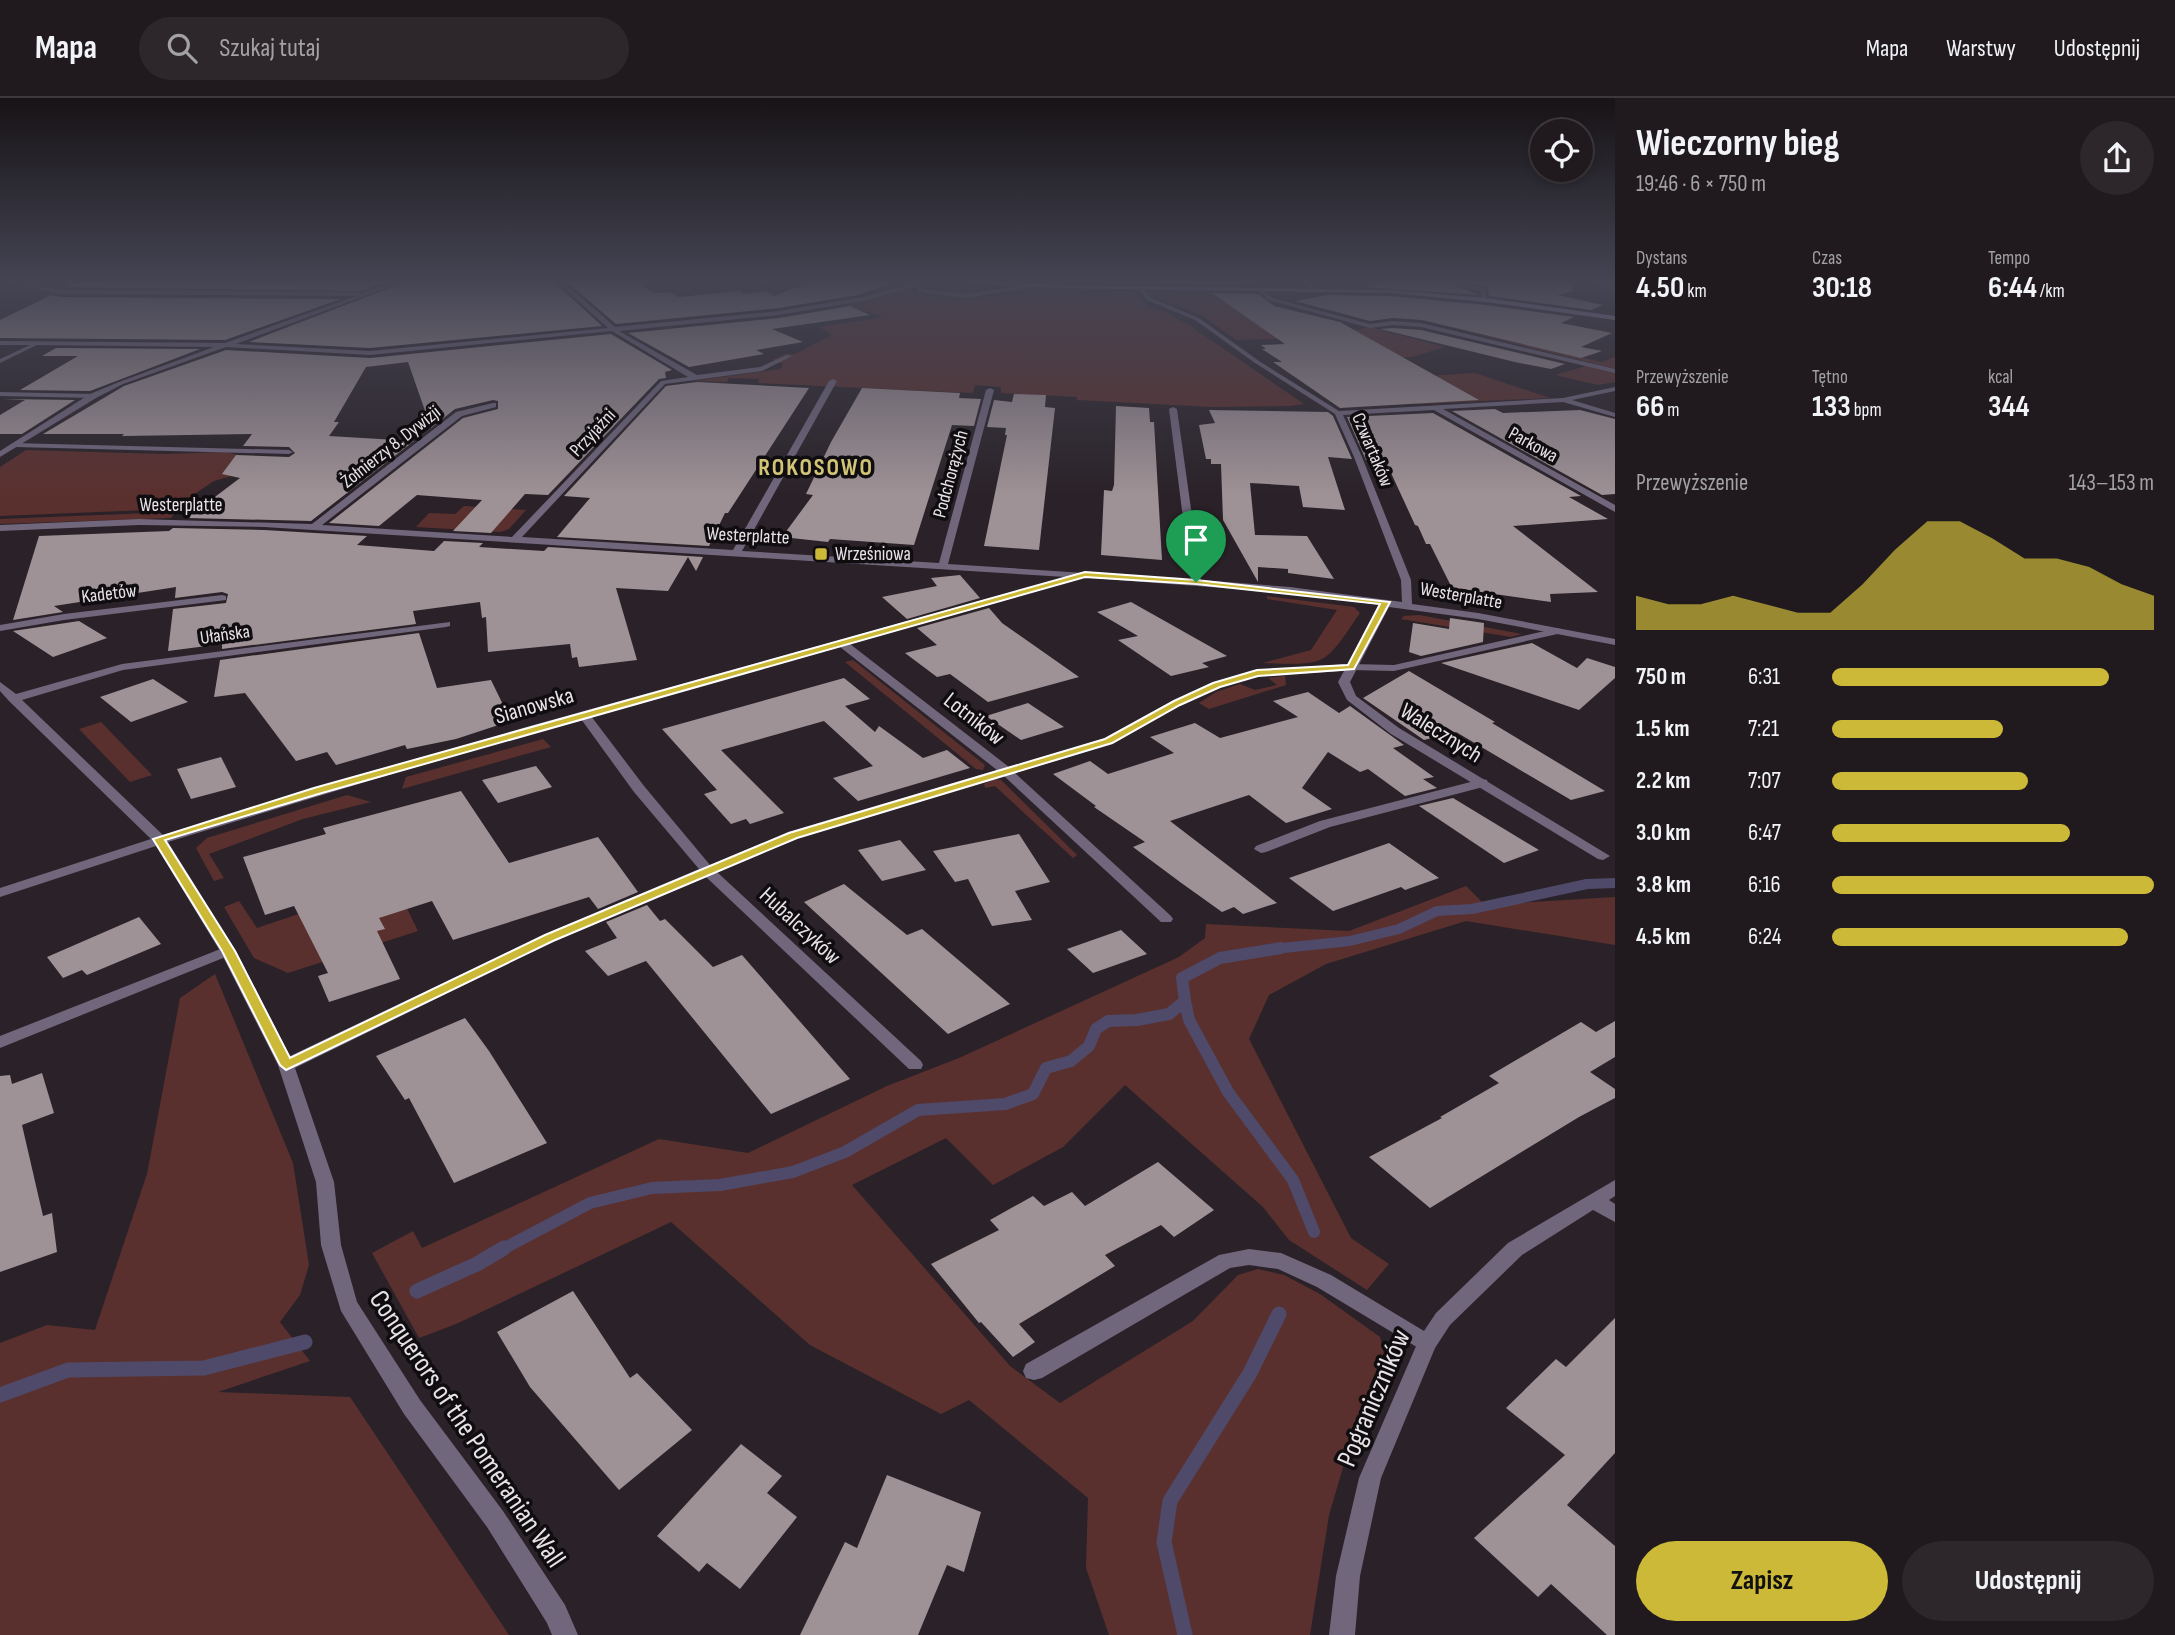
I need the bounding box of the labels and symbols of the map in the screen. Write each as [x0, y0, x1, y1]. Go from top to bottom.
street label: Żołnierzy 8. Dywizji [336, 401, 446, 493]
street label: Przyjaźni [565, 404, 621, 462]
street label: Czwartaków [1346, 410, 1398, 491]
street label: Parkowa [1504, 422, 1562, 468]
street label: Podchorążych [928, 428, 974, 520]
district label: ROKOSOWO [758, 453, 874, 482]
street label: Westerplatte [139, 494, 223, 517]
pin [1166, 510, 1226, 582]
street label: Westerplatte [706, 522, 790, 550]
place label: Wrześniowa [835, 543, 911, 566]
marker: Wrześniowa [813, 546, 829, 562]
street label: Westerplatte [1418, 577, 1504, 615]
street label: Kadetów [80, 579, 138, 609]
street label: Ułańska [199, 620, 251, 650]
street label: Sianowska [491, 681, 577, 731]
street label: Lotników [938, 687, 1010, 752]
street label: Walecznych [1395, 697, 1487, 769]
street label: Hubalczyków [754, 881, 847, 971]
street label: Conquerors of the Pomeranian Wall [362, 1284, 572, 1574]
street label: Pograniczników [1330, 1324, 1418, 1472]

